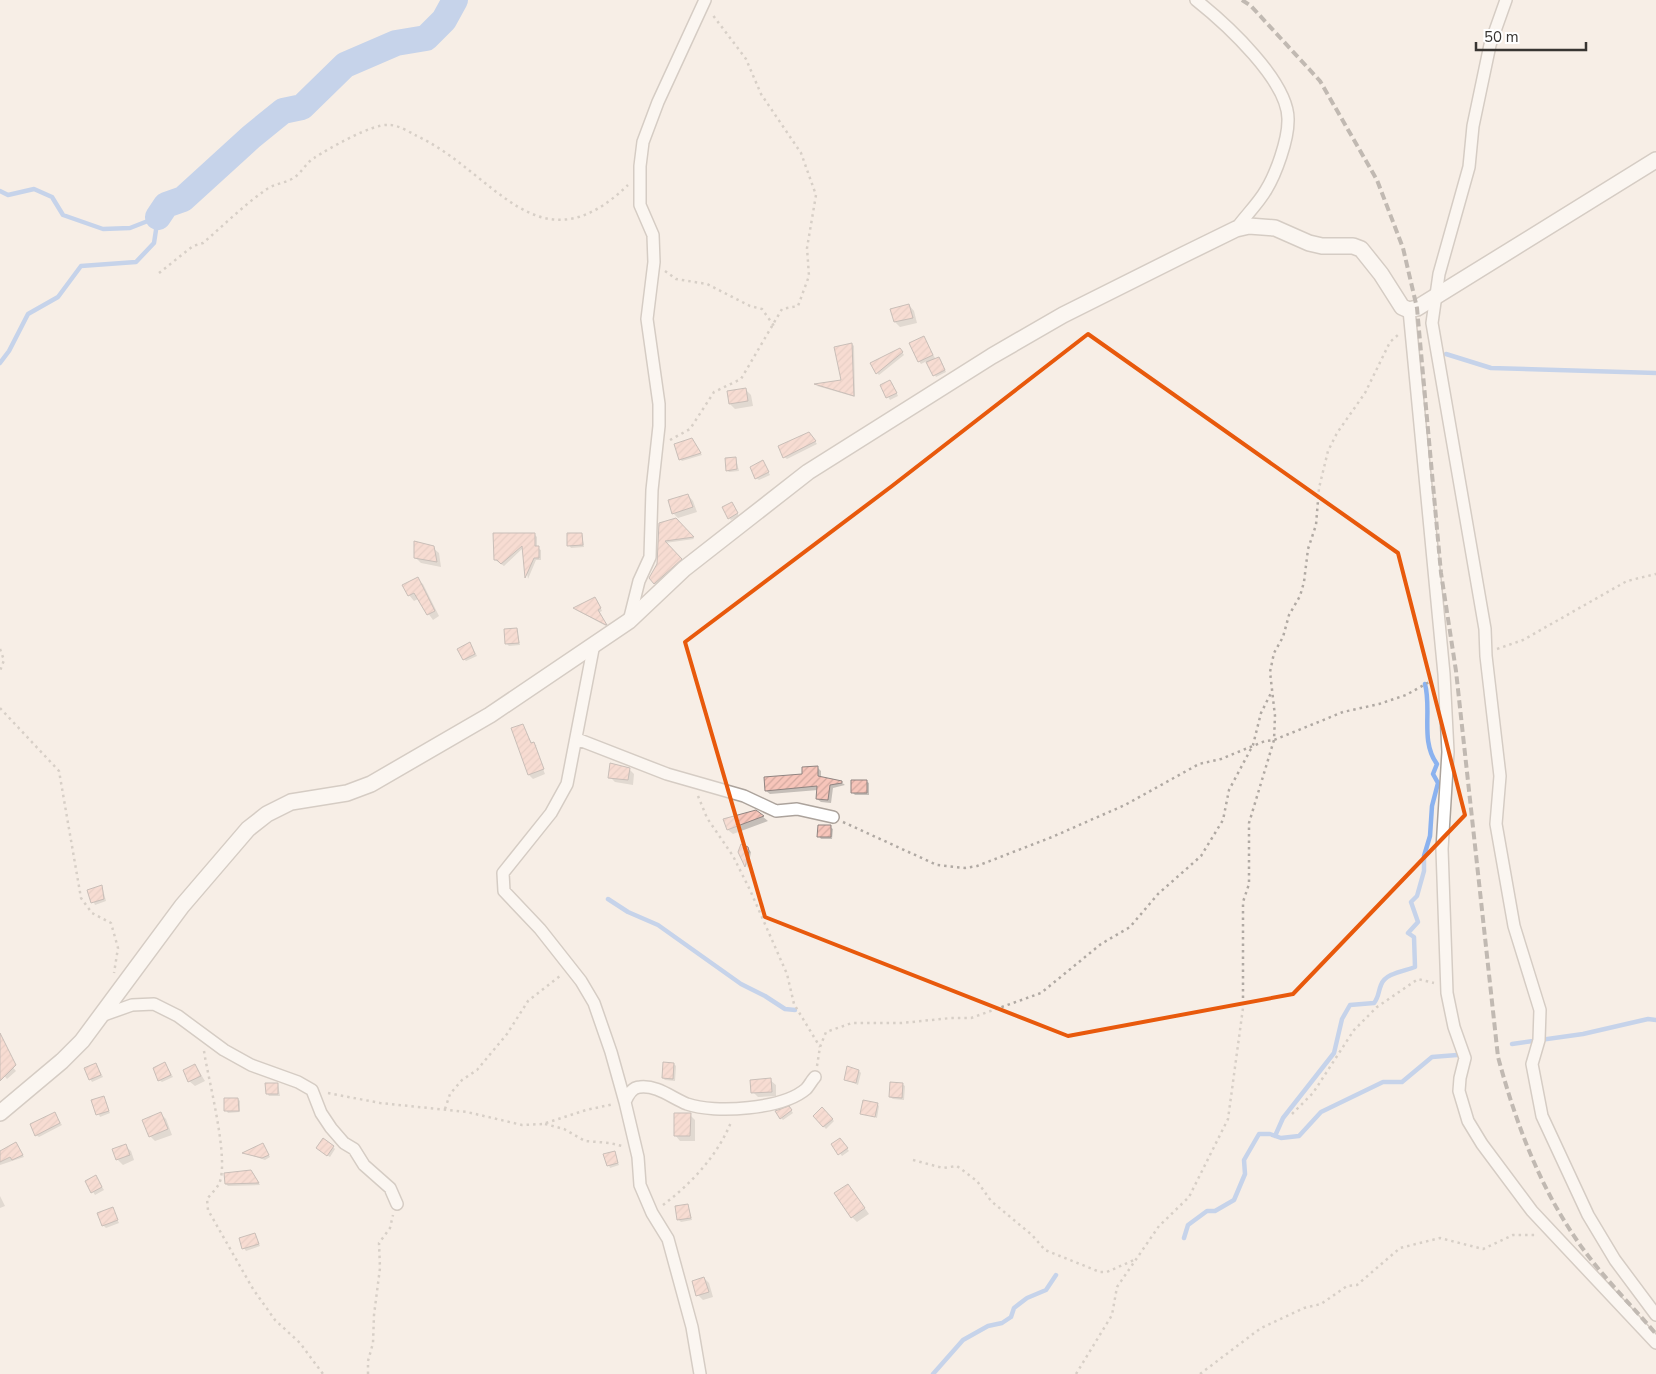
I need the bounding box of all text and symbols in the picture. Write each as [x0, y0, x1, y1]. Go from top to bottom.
scale bar [1476, 20, 1586, 52]
text: 50 m [1484, 27, 1519, 47]

